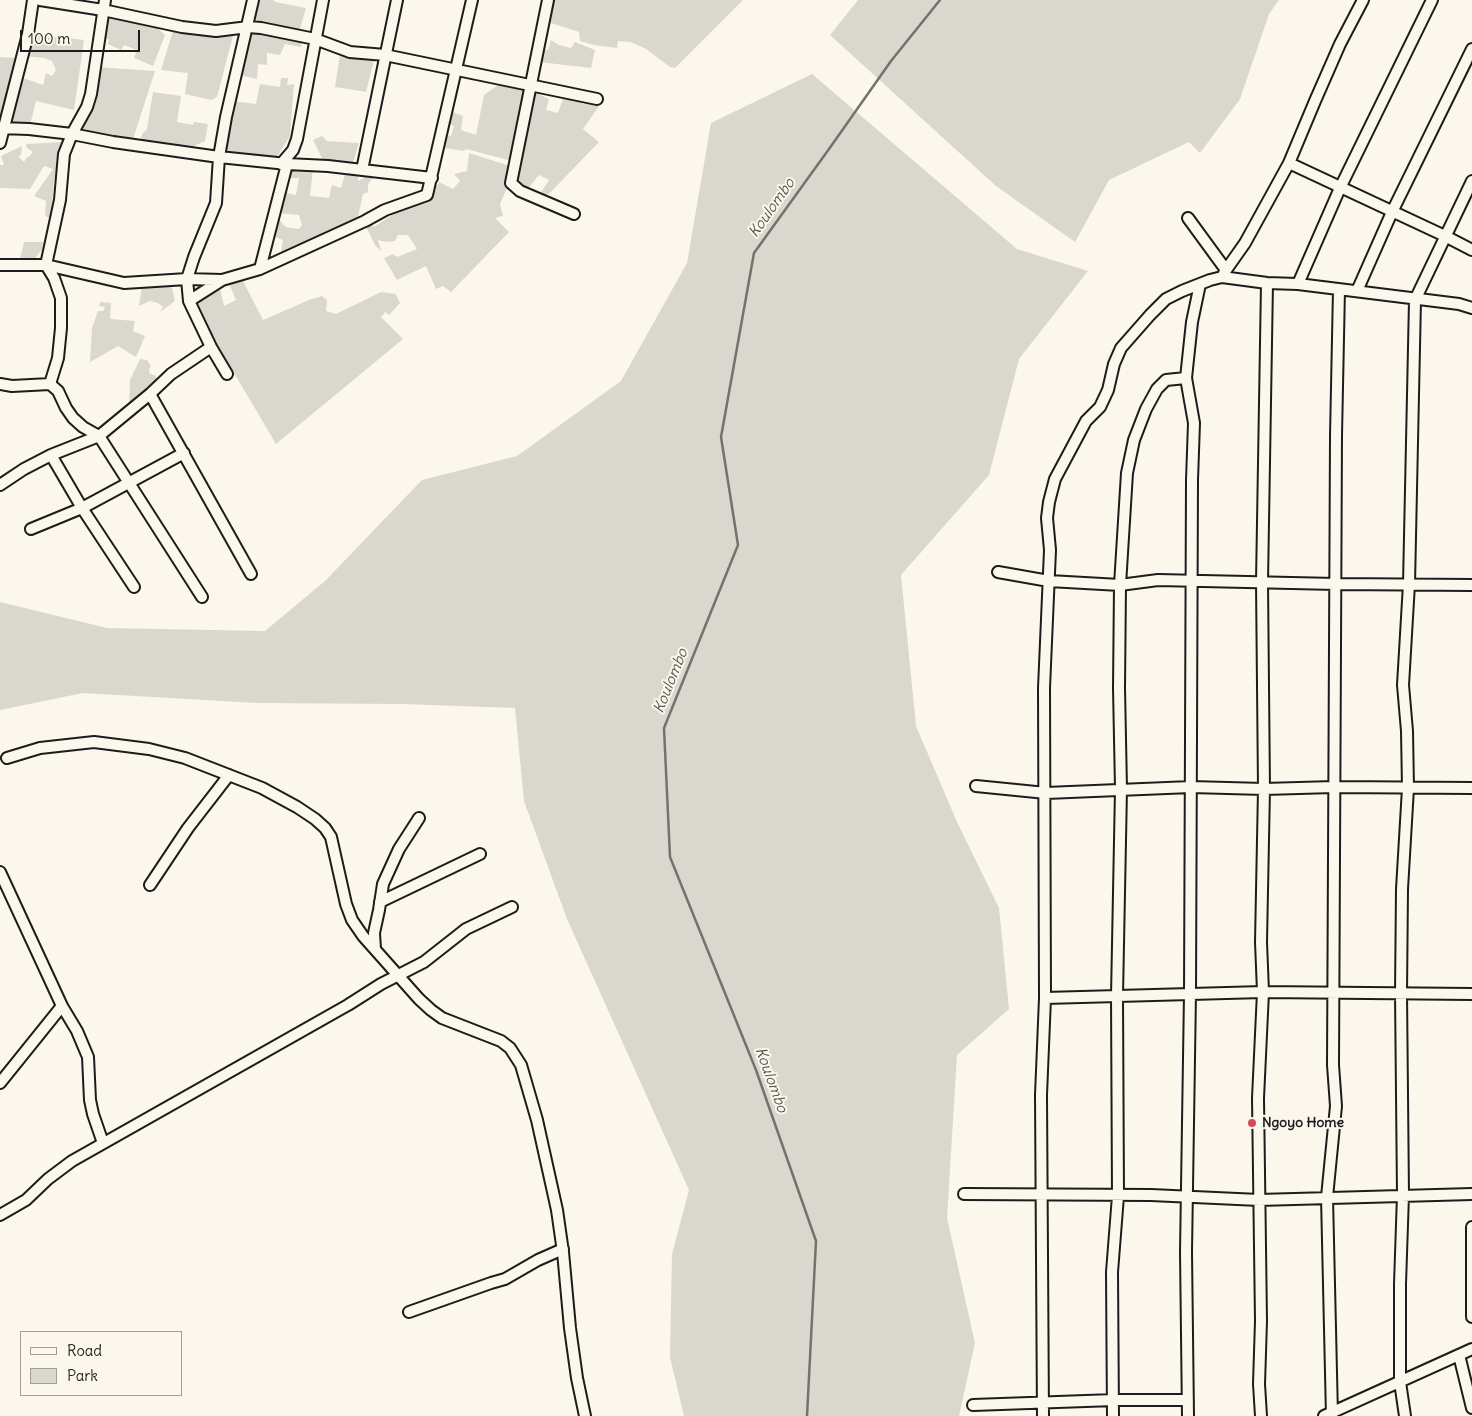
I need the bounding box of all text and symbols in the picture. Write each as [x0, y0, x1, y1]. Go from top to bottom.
scale bar [22, 20, 142, 52]
text: 100 m [28, 29, 70, 48]
water label: Koulombo [745, 175, 799, 241]
water label: Koulombo [650, 646, 692, 716]
water label: Koulombo [751, 1045, 791, 1115]
place label: Ngoyo Home [1262, 1115, 1344, 1131]
marker: Ngoyo Home [1246, 1117, 1258, 1129]
legend [20, 1331, 182, 1396]
text: Road [67, 1341, 102, 1360]
text: Park [67, 1366, 98, 1385]

